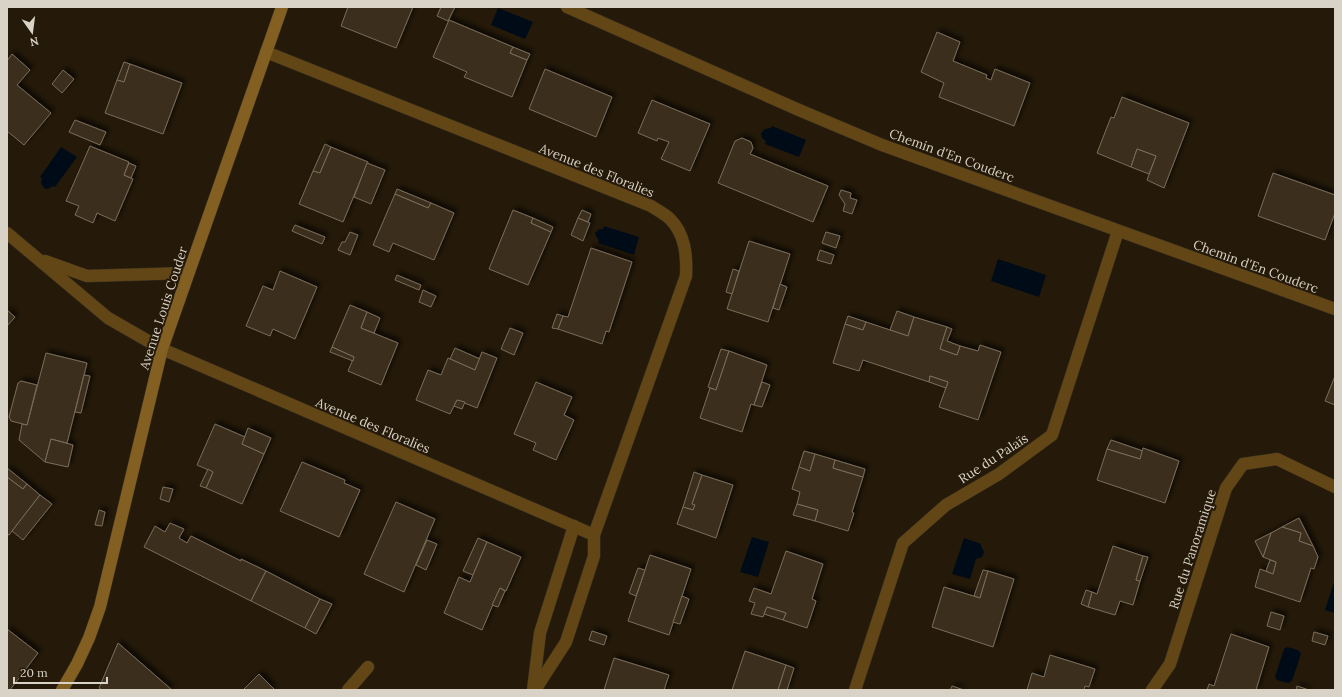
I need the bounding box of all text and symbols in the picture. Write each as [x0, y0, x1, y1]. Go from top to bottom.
north arrow [12, 12, 52, 52]
text: N [28, 34, 40, 50]
street label: Chemin d'En Couderc [887, 125, 1017, 186]
street label: Avenue des Floralies [536, 139, 657, 201]
street label: Chemin d'En Couderc [1191, 236, 1321, 297]
street label: Avenue Louis Couder [135, 244, 192, 373]
street label: Avenue des Floralies [312, 393, 433, 457]
street label: Rue du Palaïs [955, 430, 1031, 487]
street label: Rue du Panoramique [1165, 487, 1220, 611]
scale bar [14, 659, 107, 685]
text: 20 m [20, 665, 48, 680]

